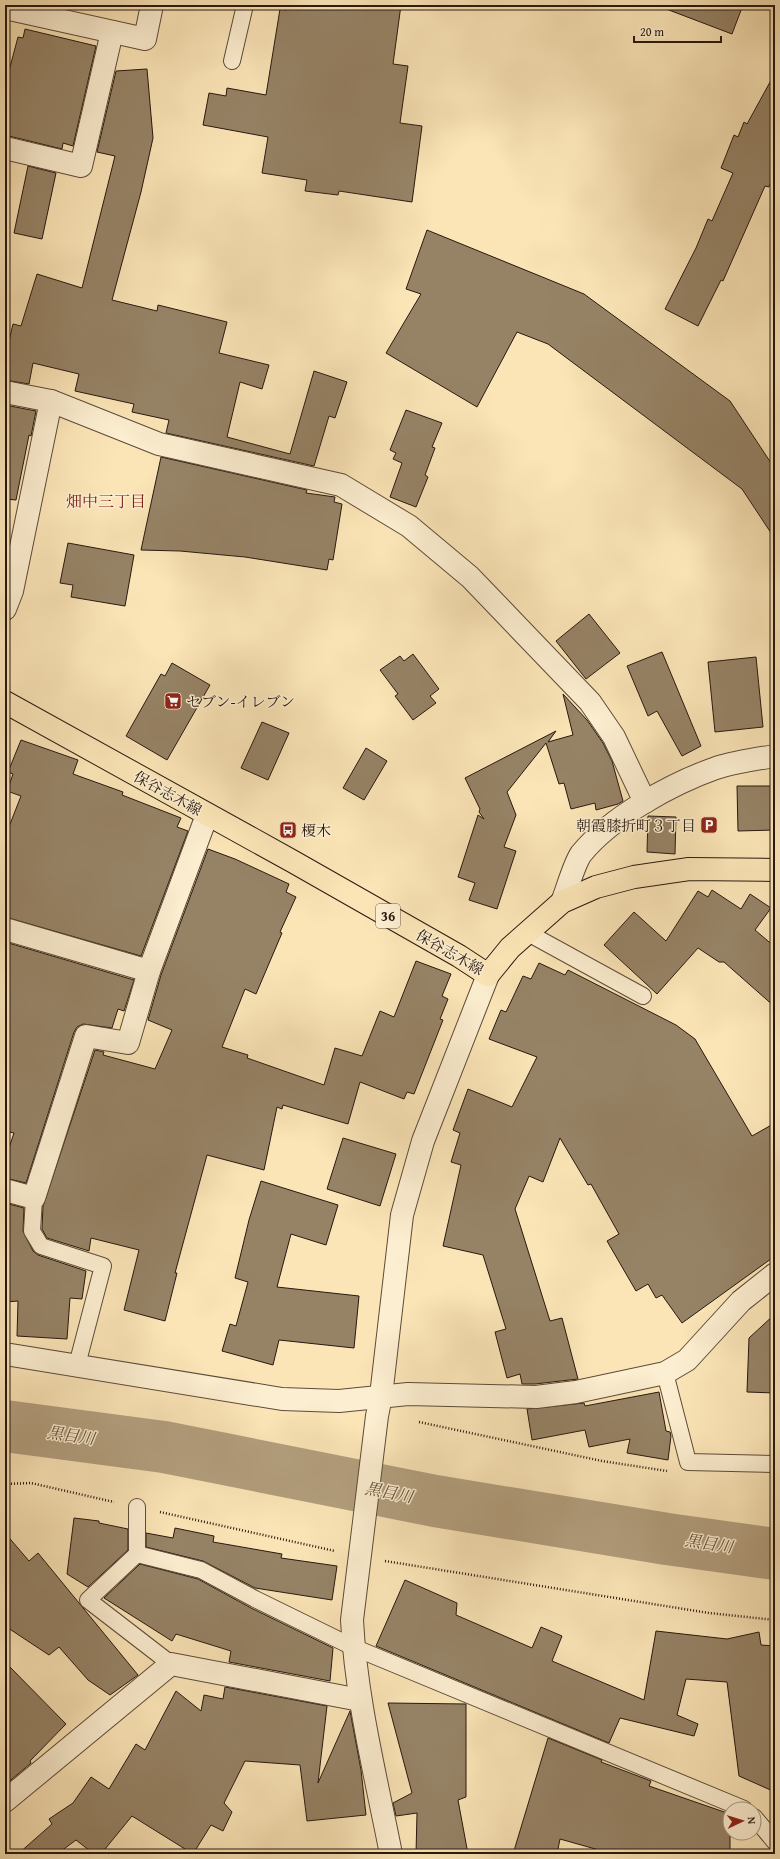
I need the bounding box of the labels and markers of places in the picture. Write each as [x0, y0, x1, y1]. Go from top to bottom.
supermarket icon: セブン-イレブン [163, 691, 183, 711]
place label: セブン-イレブン [186, 691, 295, 712]
place label: 朝霞膝折町３丁目 [576, 815, 696, 836]
parking icon: 朝霞膝折町３丁目 [699, 815, 719, 835]
bus stop icon: 榎木 [278, 820, 298, 840]
place label: 榎木 [301, 820, 331, 841]

